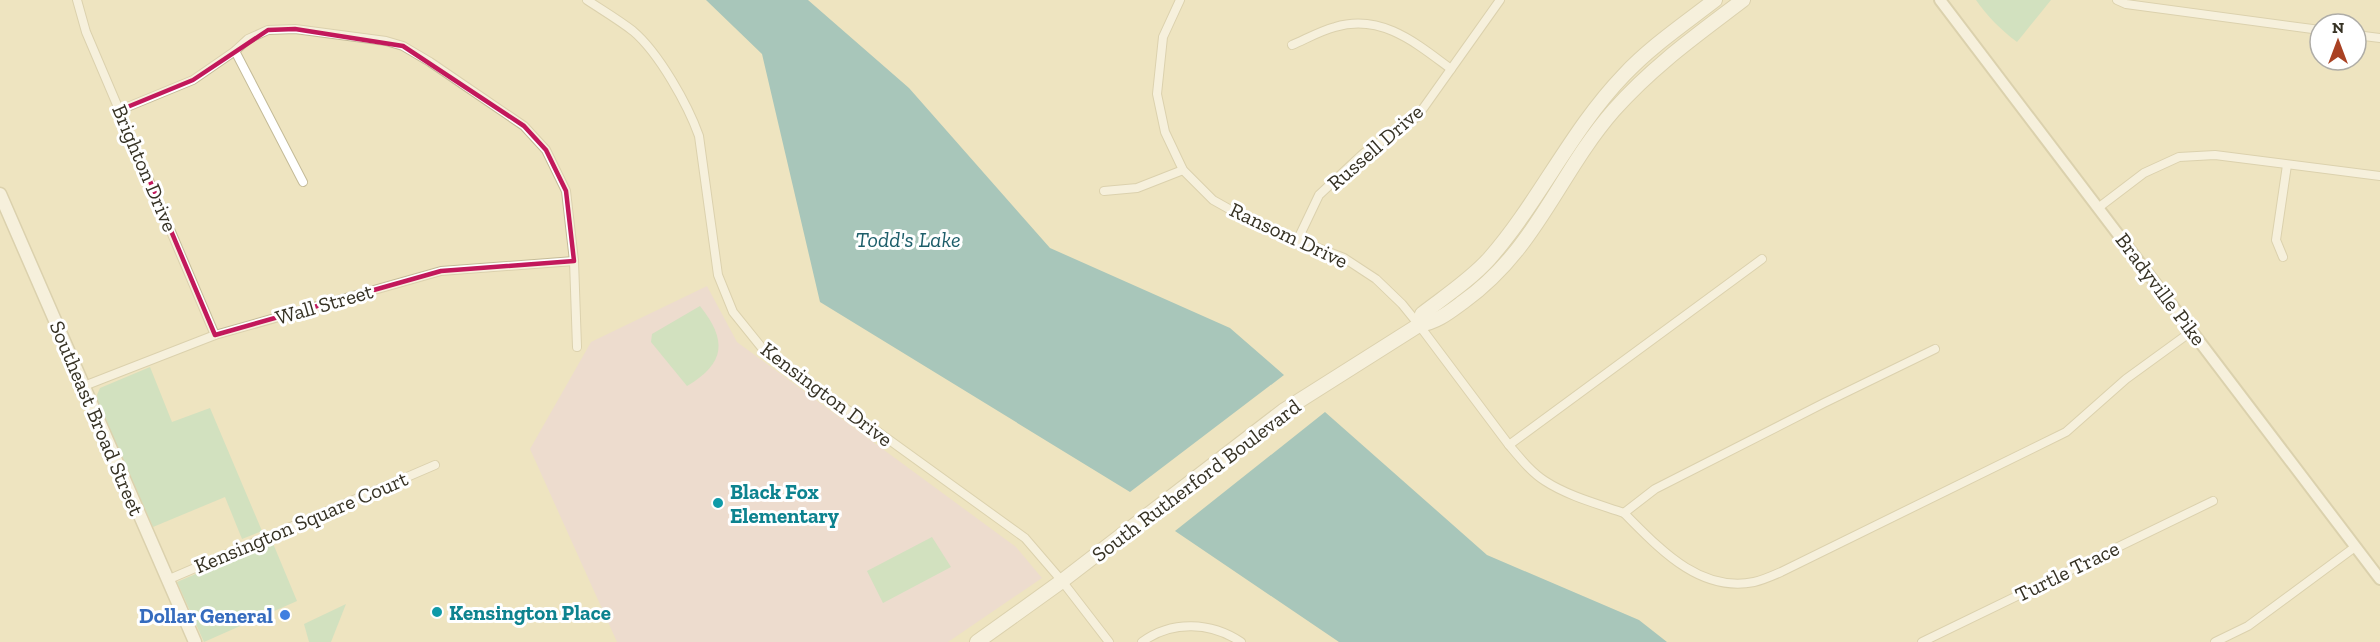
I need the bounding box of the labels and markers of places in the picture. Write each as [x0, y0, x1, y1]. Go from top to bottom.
place label: Black Fox Elementary [730, 479, 839, 528]
marker: Black Fox Elementary [711, 496, 725, 510]
place label: Kensington Place [449, 600, 611, 625]
place label: Dollar General [139, 603, 273, 628]
marker: Kensington Place [430, 605, 444, 619]
marker: Dollar General [278, 608, 292, 622]

